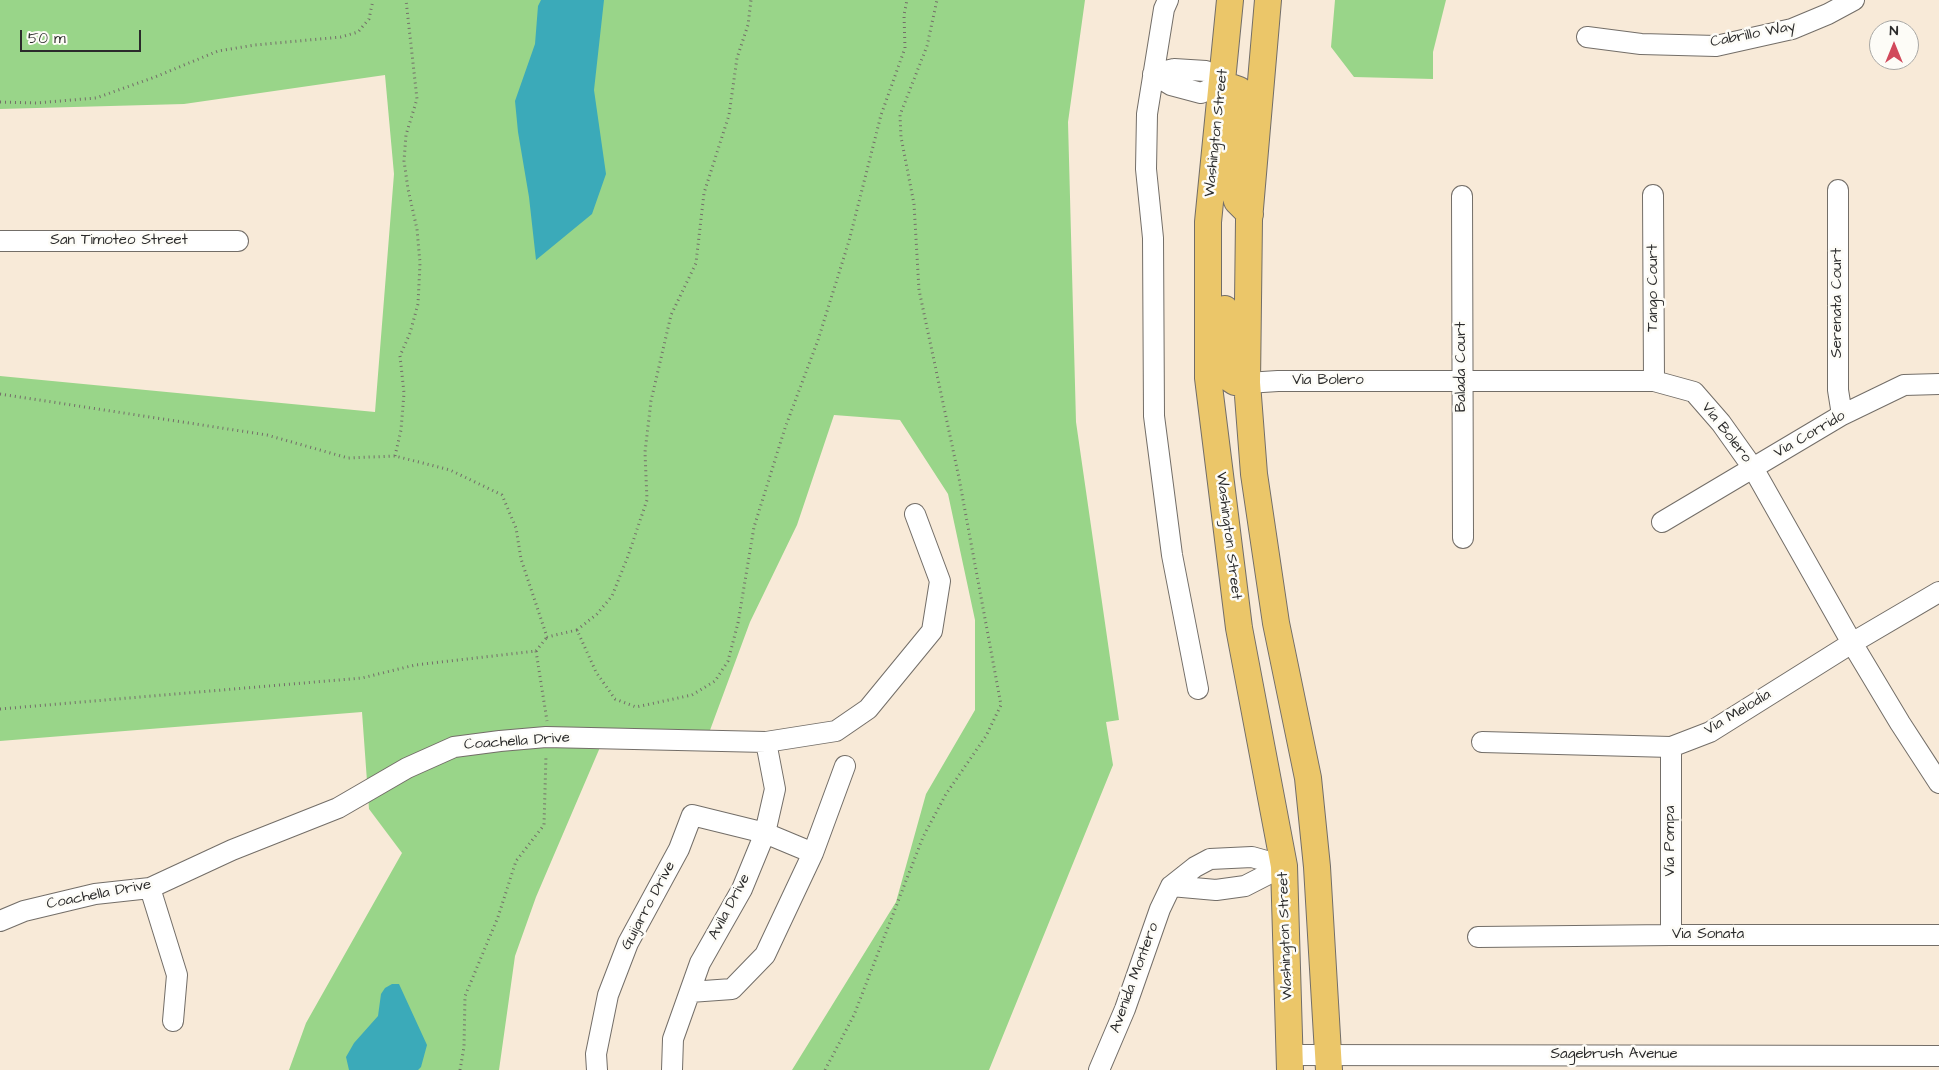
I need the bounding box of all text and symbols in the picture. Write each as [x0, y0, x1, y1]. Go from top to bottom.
street label: Cabrillo Way [1709, 18, 1797, 52]
scale bar [22, 20, 144, 52]
north arrow [1869, 20, 1919, 70]
text: N [1890, 21, 1898, 41]
text: 50 m [28, 28, 66, 49]
street label: Washington Street [1201, 68, 1233, 198]
street label: San Timoteo Street [50, 232, 188, 250]
street label: Tango Court [1645, 244, 1663, 332]
street label: Serenata Court [1829, 248, 1847, 358]
street label: Balada Court [1453, 322, 1471, 412]
street label: Via Bolero [1292, 372, 1364, 390]
street label: Via Bolero [1697, 399, 1755, 467]
street label: Via Corrido [1771, 407, 1849, 463]
street label: Washington Street [1211, 471, 1245, 601]
street label: Via Melodia [1702, 686, 1774, 740]
street label: Coachella Drive [463, 729, 571, 755]
street label: Via Pompa [1662, 806, 1680, 876]
street label: Guijarro Drive [618, 859, 680, 953]
street label: Avila Drive [705, 871, 755, 943]
street label: Washington Street [1275, 871, 1297, 1001]
street label: Coachella Drive [45, 876, 153, 914]
street label: Avenida Montero [1107, 920, 1163, 1036]
street label: Via Sonata [1672, 926, 1744, 944]
street label: Sagebrush Avenue [1550, 1046, 1678, 1064]

